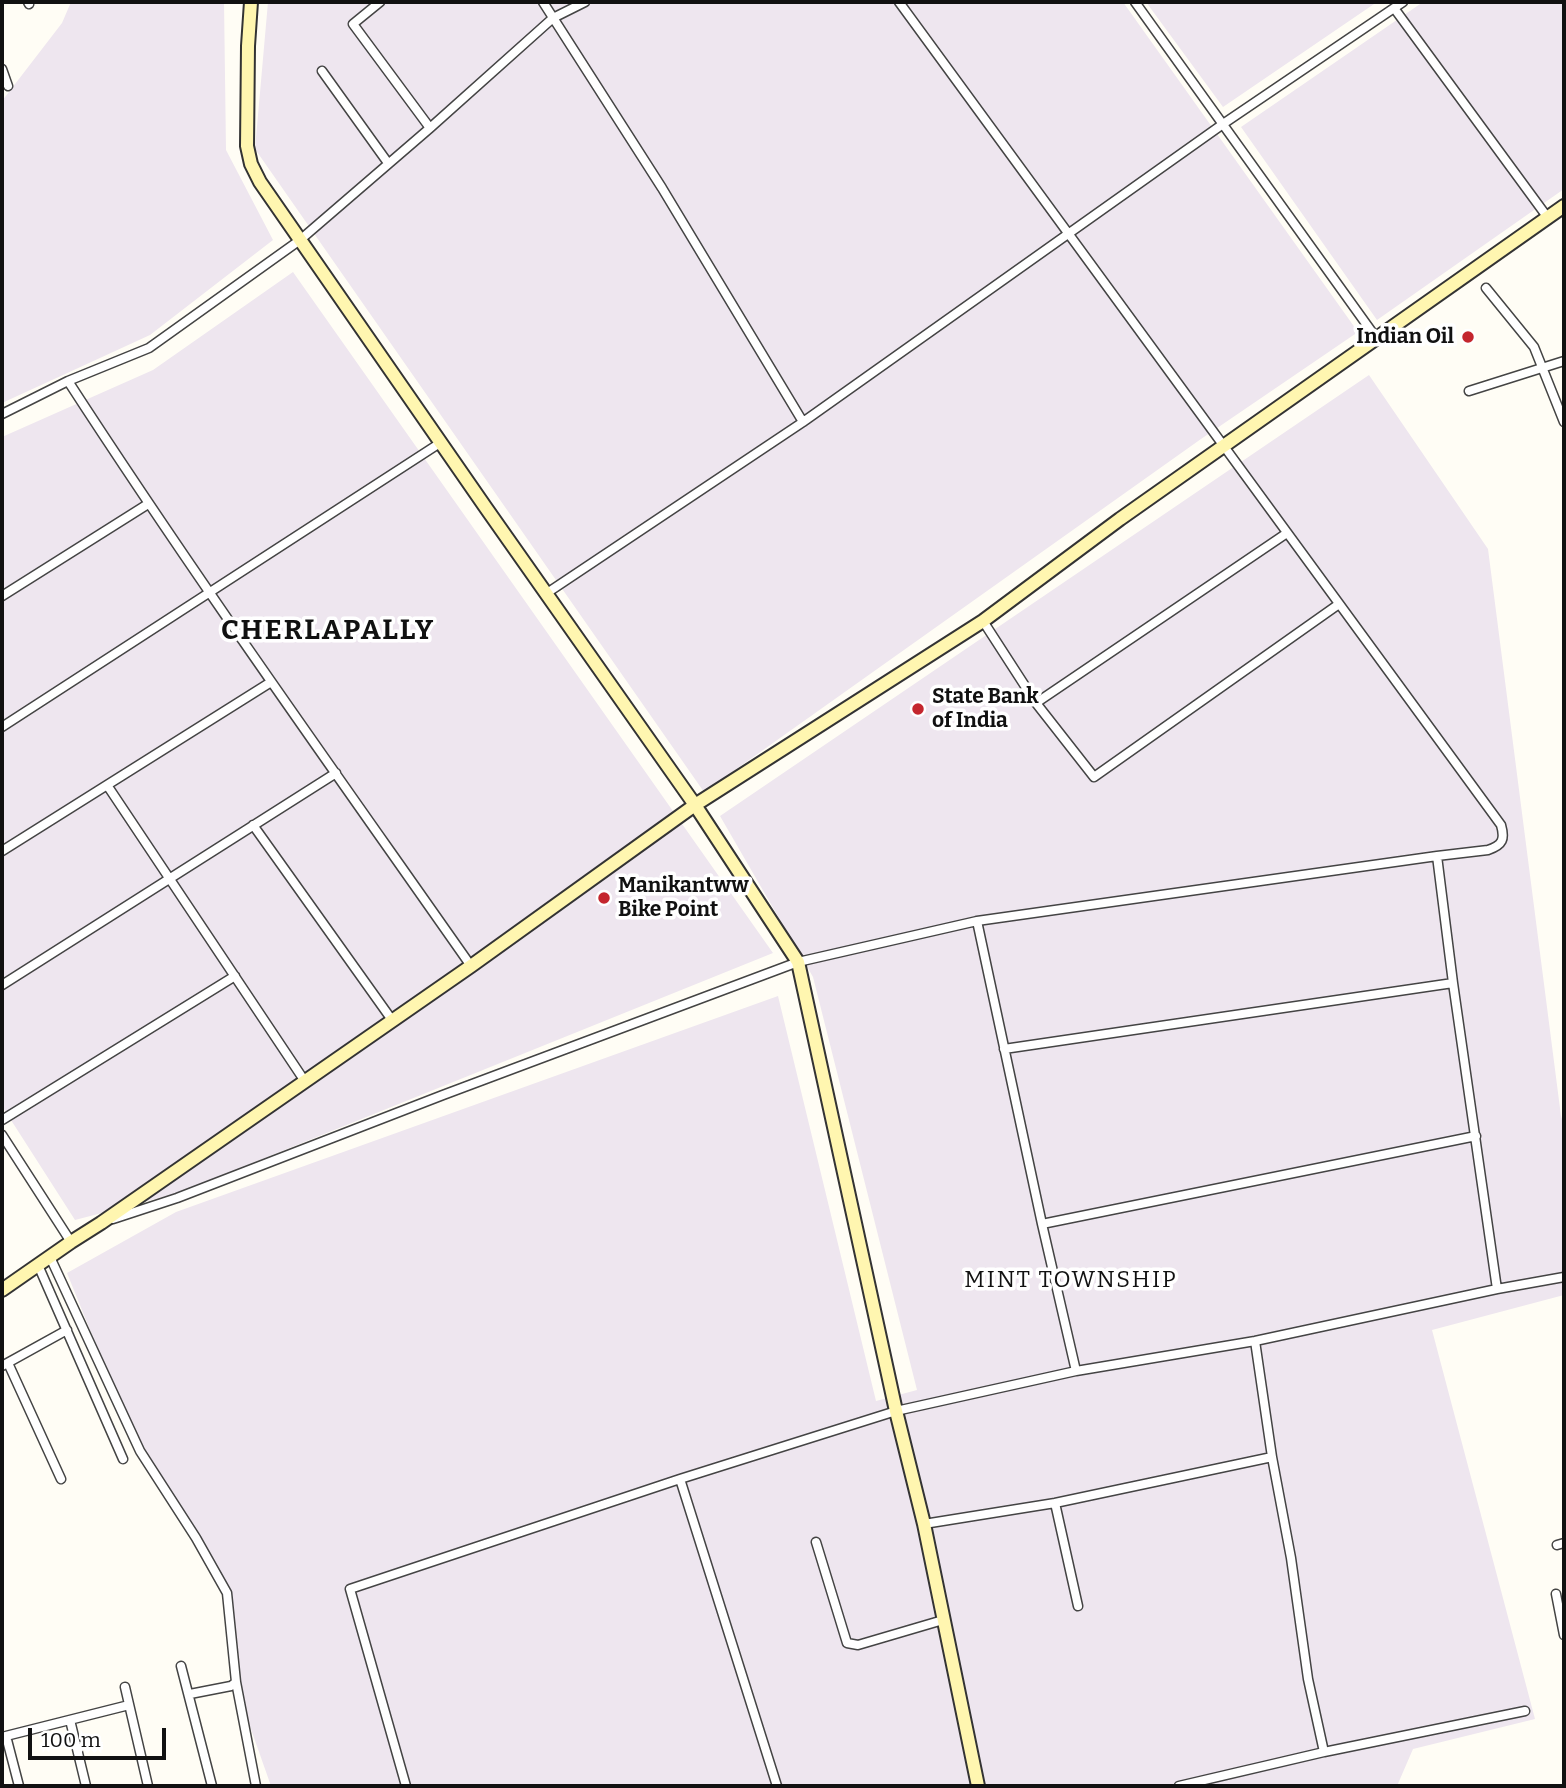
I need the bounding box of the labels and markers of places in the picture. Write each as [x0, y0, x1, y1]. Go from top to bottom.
place label: Indian Oil [1356, 324, 1454, 350]
marker: Indian Oil [1460, 329, 1476, 345]
place label: State Bank of India [932, 684, 1039, 734]
marker: State Bank of India [910, 701, 926, 717]
place label: Manikantww Bike Point [618, 873, 749, 923]
marker: Manikantww Bike Point [596, 890, 612, 906]

